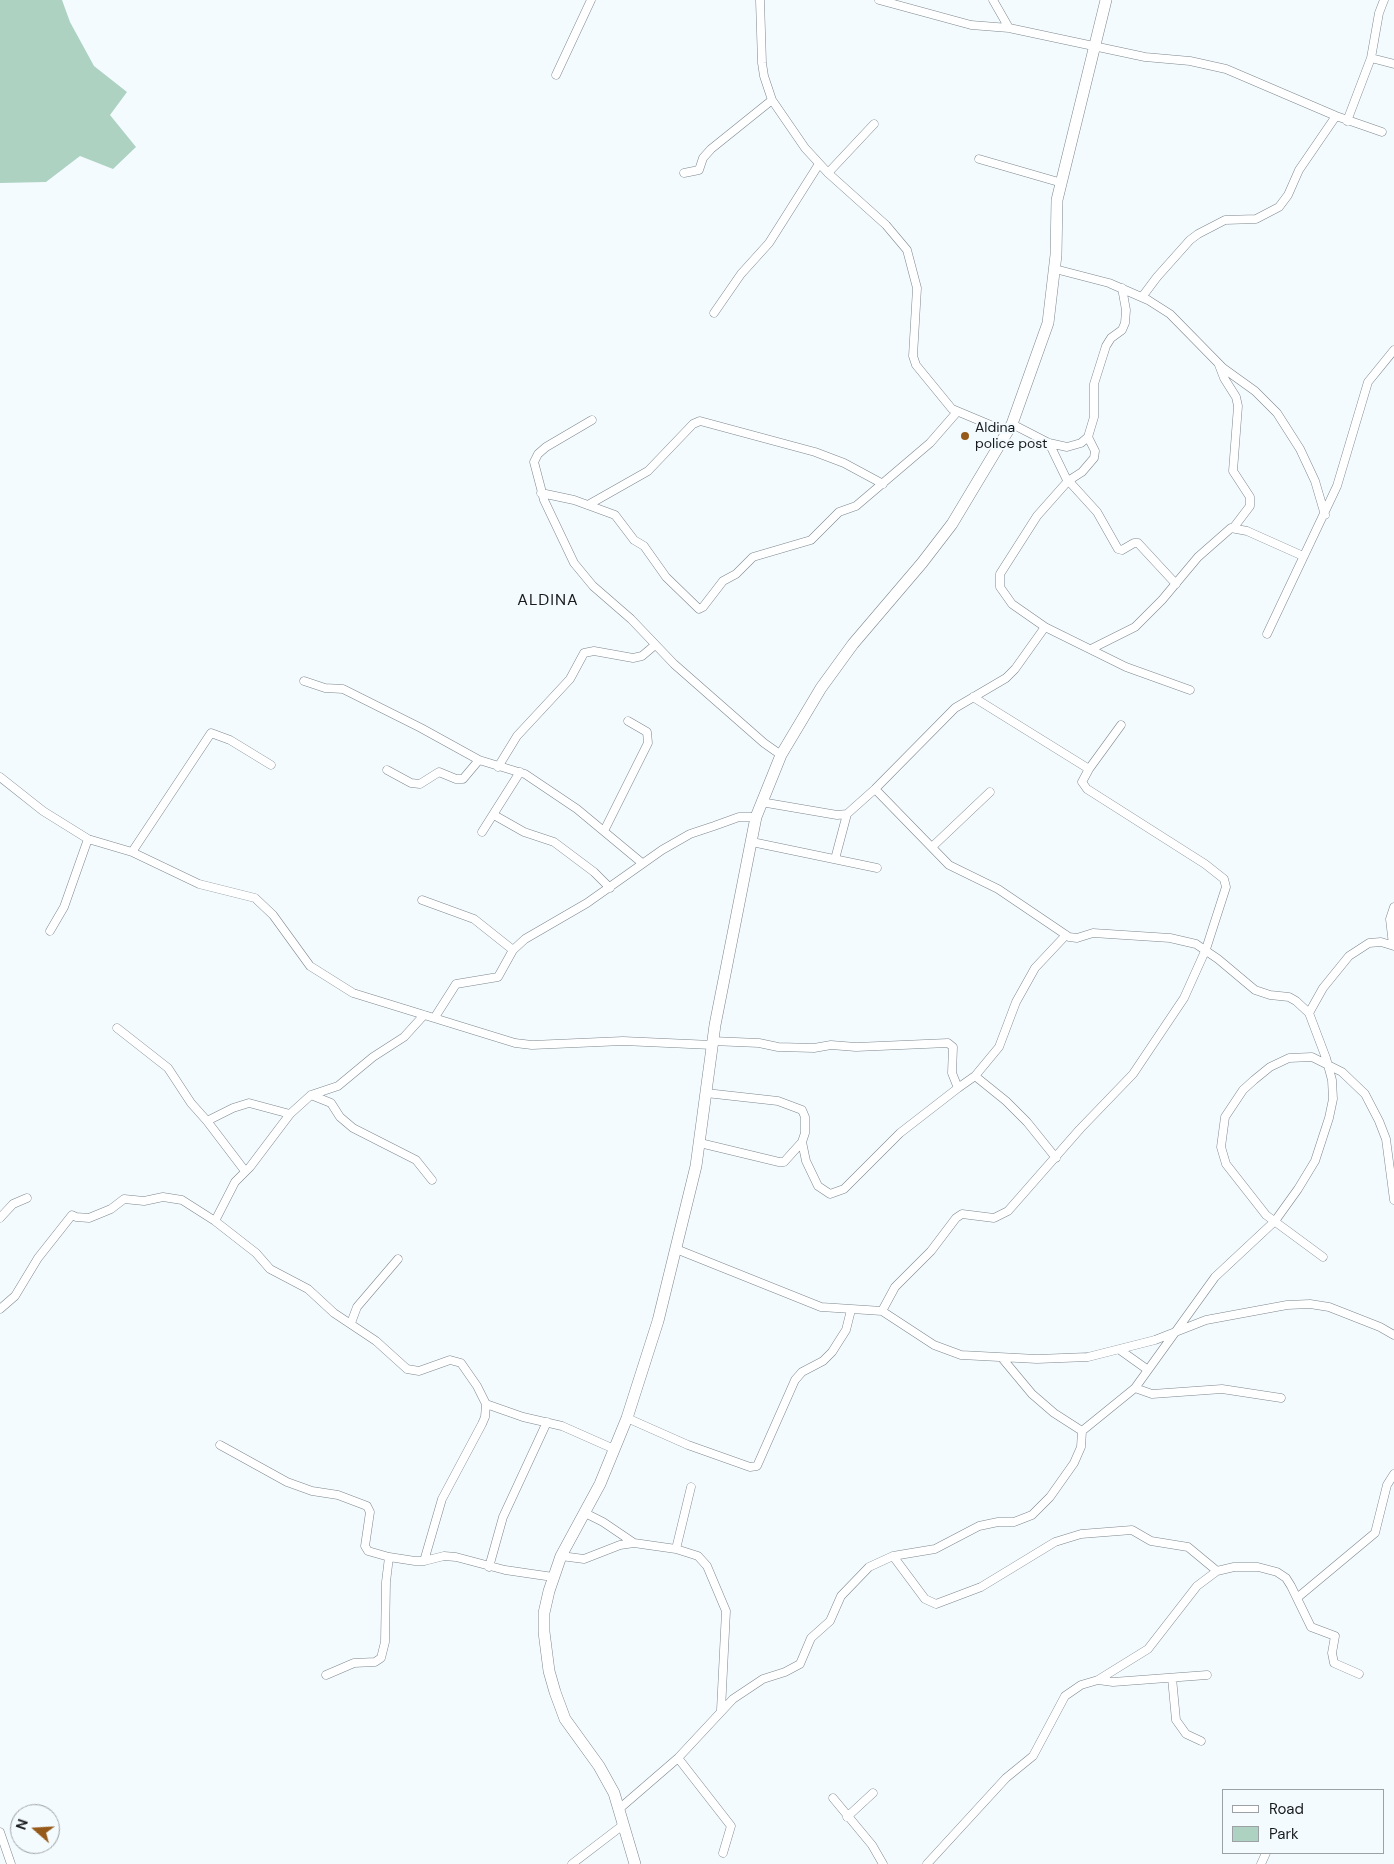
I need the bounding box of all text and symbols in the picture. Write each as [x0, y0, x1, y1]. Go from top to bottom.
place label: Aldina police post [975, 420, 1048, 452]
marker: Aldina police post [959, 430, 971, 442]
district label: ALDINA [517, 591, 579, 611]
legend [1222, 1789, 1384, 1854]
text: Road [1269, 1799, 1304, 1819]
north arrow [10, 1804, 60, 1854]
text: N [12, 1817, 32, 1832]
text: Park [1269, 1824, 1299, 1844]

